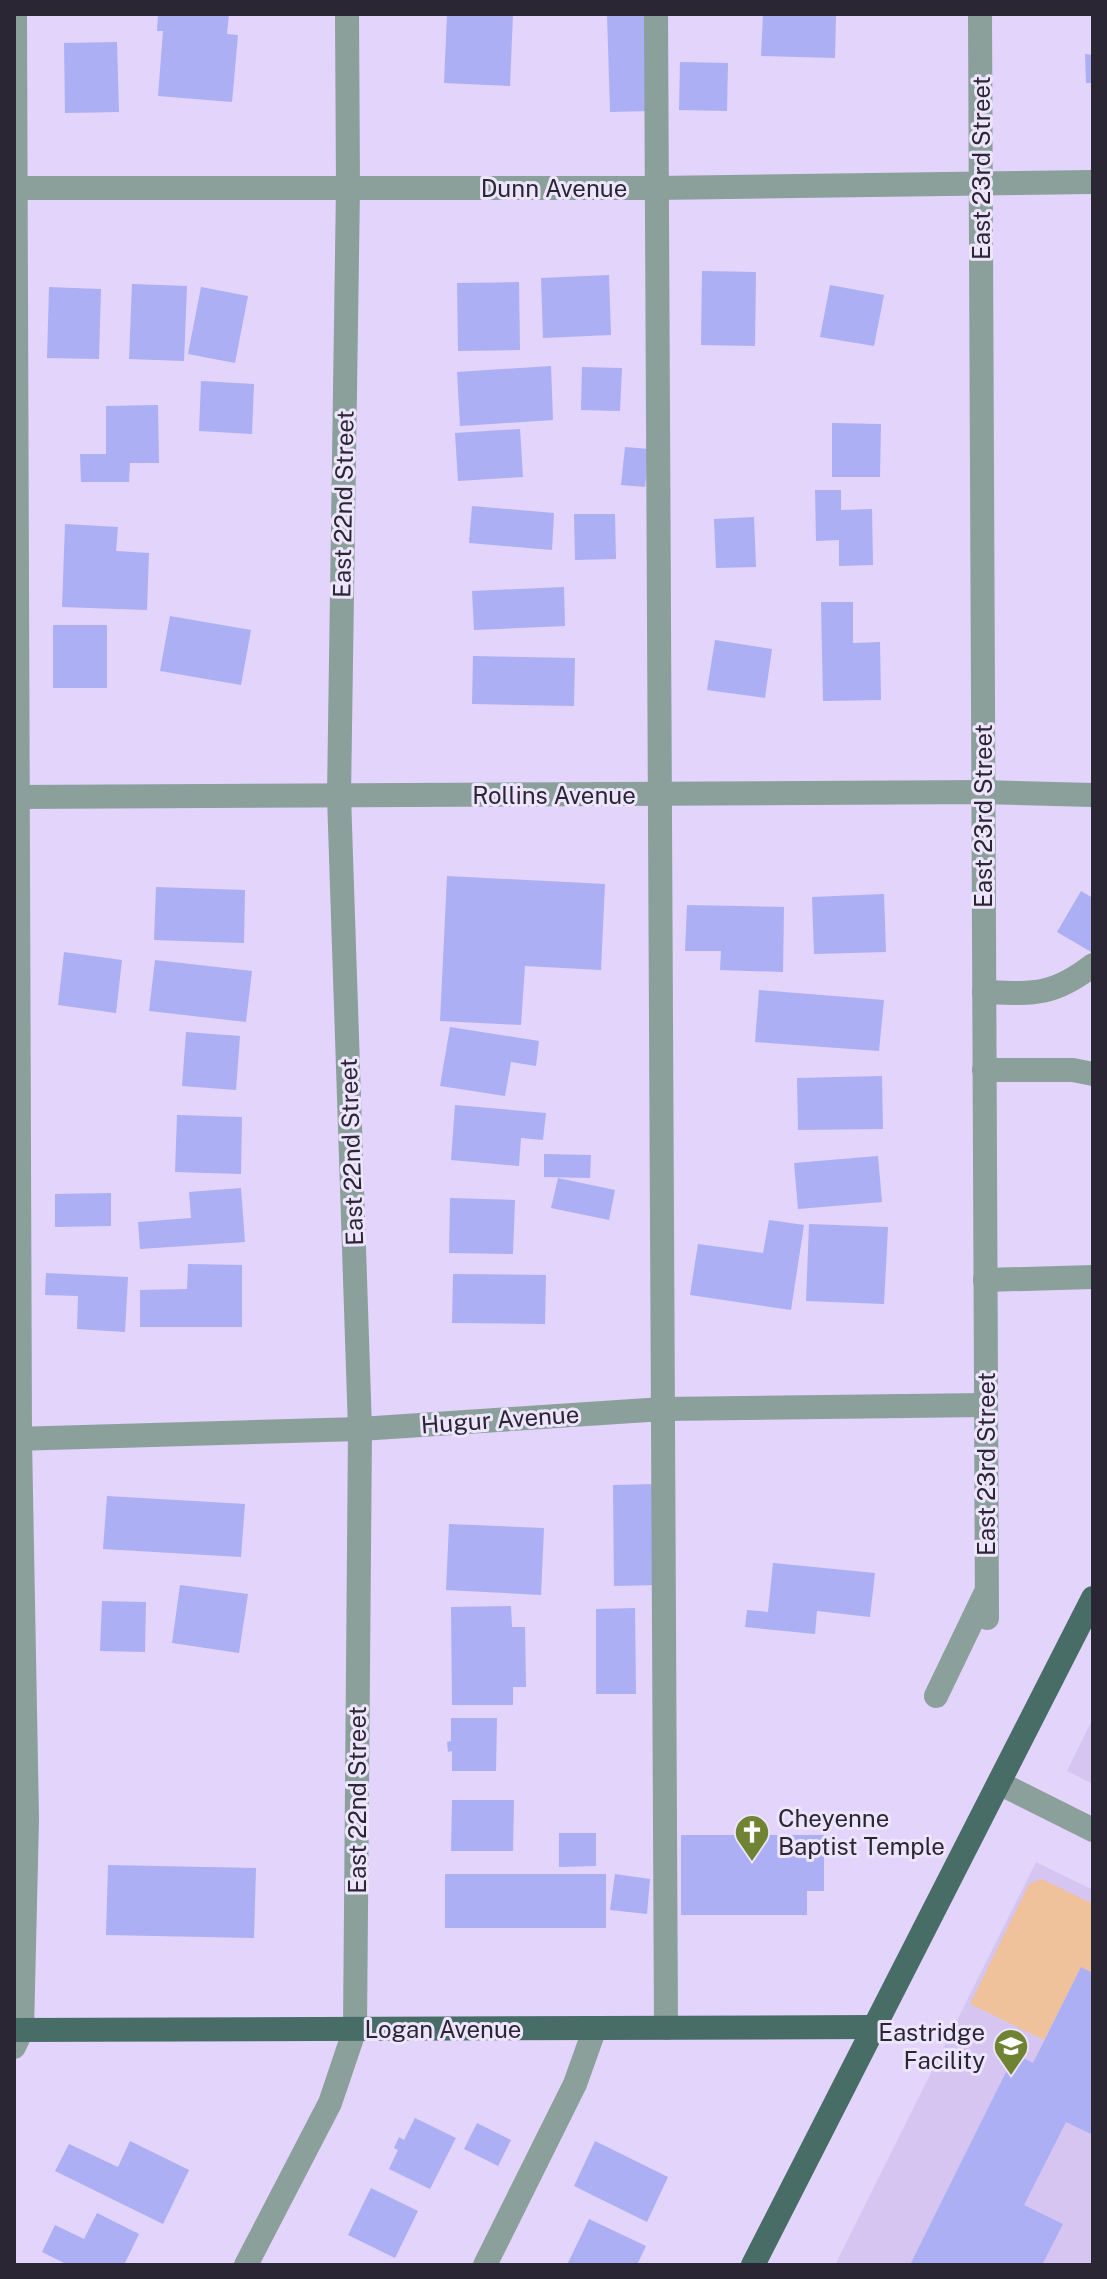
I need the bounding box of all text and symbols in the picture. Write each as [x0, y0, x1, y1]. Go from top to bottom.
street label: East 23rd Street [967, 76, 995, 260]
street label: Dunn Avenue [481, 174, 627, 202]
street label: East 22nd Street [327, 410, 359, 598]
street label: East 23rd Street [969, 724, 997, 908]
street label: Rollins Avenue [472, 781, 636, 809]
street label: East 22nd Street [334, 1058, 368, 1246]
street label: East 23rd Street [972, 1372, 1000, 1556]
street label: Hugur Avenue [420, 1400, 580, 1438]
street label: East 22nd Street [343, 1706, 371, 1894]
place label: Cheyenne Baptist Temple [778, 1804, 945, 1860]
church icon: Cheyenne Baptist Temple [733, 1813, 771, 1863]
street label: Logan Avenue [365, 2015, 521, 2043]
place label: Eastridge Facility [878, 2018, 985, 2074]
school or university icon: Eastridge Facility [992, 2027, 1030, 2077]

